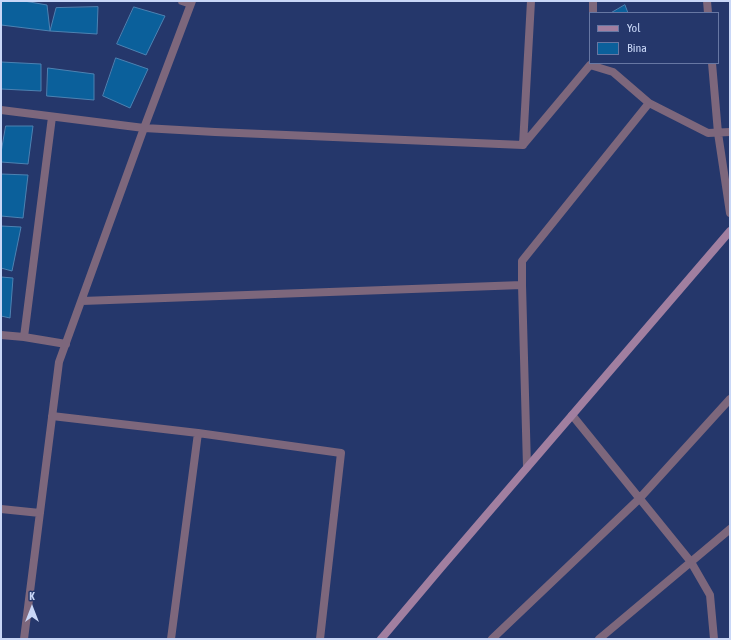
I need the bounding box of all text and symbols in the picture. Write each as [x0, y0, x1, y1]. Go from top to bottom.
legend [589, 12, 719, 64]
text: Yol [627, 21, 640, 35]
text: Bina [627, 41, 647, 55]
north arrow [12, 588, 52, 628]
text: K [29, 590, 35, 602]

